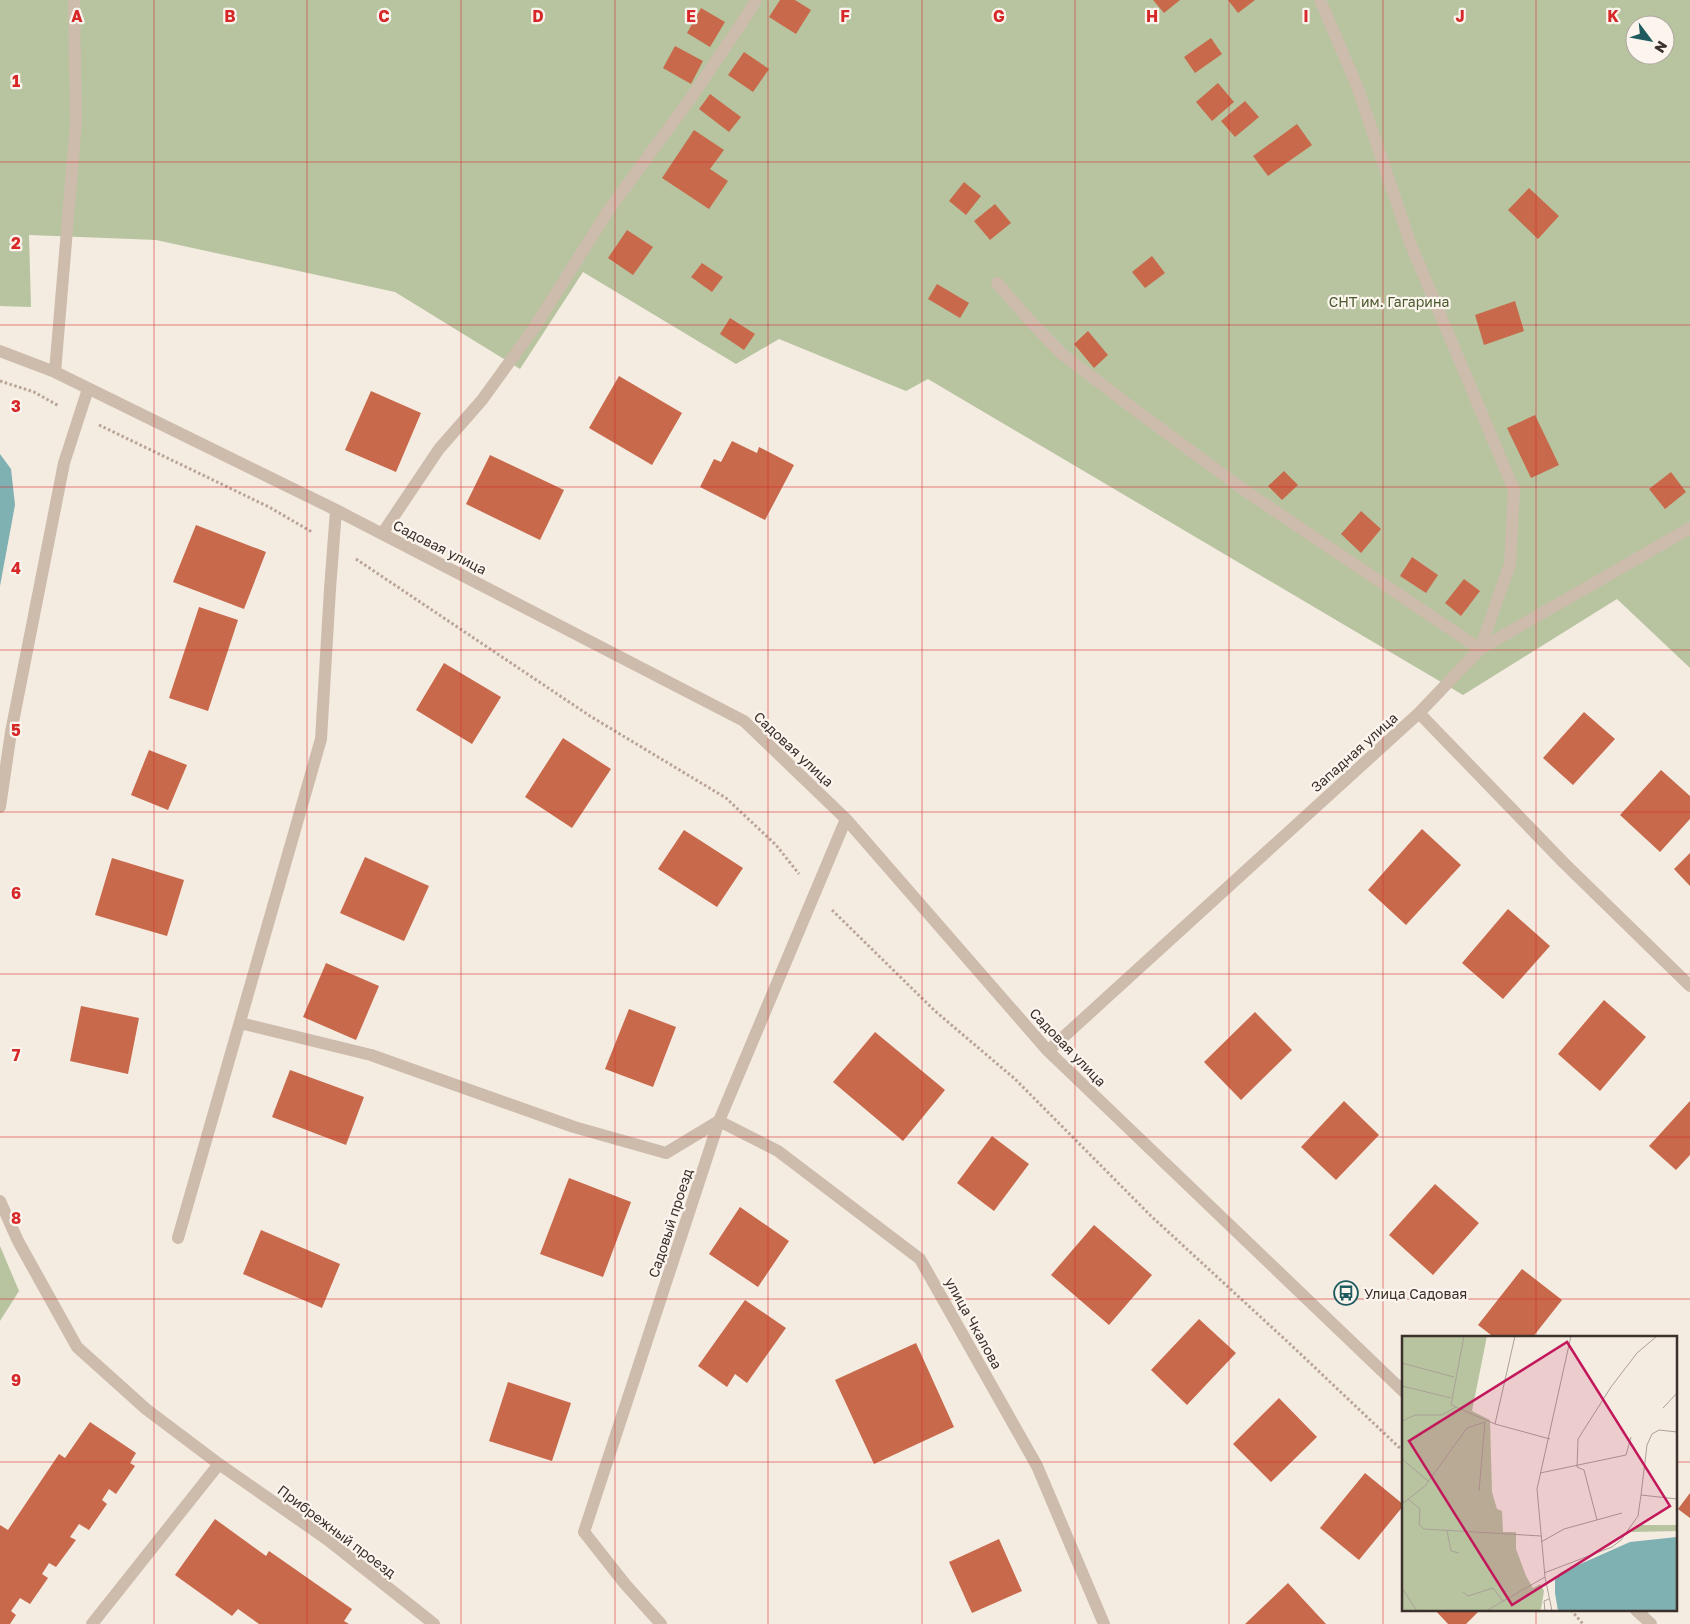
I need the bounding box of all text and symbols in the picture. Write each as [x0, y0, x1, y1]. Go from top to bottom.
text: A [71, 6, 83, 26]
text: B [224, 6, 236, 26]
text: C [378, 6, 390, 26]
text: D [532, 6, 544, 26]
text: E [686, 6, 696, 26]
text: F [840, 6, 850, 26]
text: G [993, 6, 1005, 26]
text: H [1146, 6, 1158, 26]
text: I [1303, 6, 1309, 26]
text: J [1455, 6, 1465, 26]
text: K [1607, 6, 1619, 26]
north arrow [1625, 15, 1675, 65]
text: N [1651, 38, 1671, 56]
text: 1 [12, 71, 20, 91]
text: 2 [11, 233, 21, 253]
park label: СНТ им. Гагарина [1329, 293, 1449, 310]
text: 3 [11, 396, 21, 416]
street label: Садовая улица [390, 516, 490, 578]
text: 4 [11, 558, 21, 578]
street label: Садовая улица [751, 708, 837, 790]
street label: Западная улица [1307, 709, 1401, 795]
text: 5 [11, 720, 21, 740]
text: 6 [11, 883, 21, 903]
street label: Садовая улица [1026, 1004, 1110, 1090]
text: 7 [12, 1045, 21, 1065]
street label: Садовый проезд [644, 1166, 696, 1280]
text: 8 [11, 1208, 21, 1228]
street label: улица Чкалова [942, 1274, 1006, 1372]
bus stop icon: Улица Садовая [1333, 1280, 1359, 1306]
place label: Улица Садовая [1364, 1285, 1467, 1302]
inset map [1402, 1336, 1678, 1612]
text: 9 [11, 1370, 21, 1390]
street label: Прибрежный проезд [274, 1481, 400, 1581]

